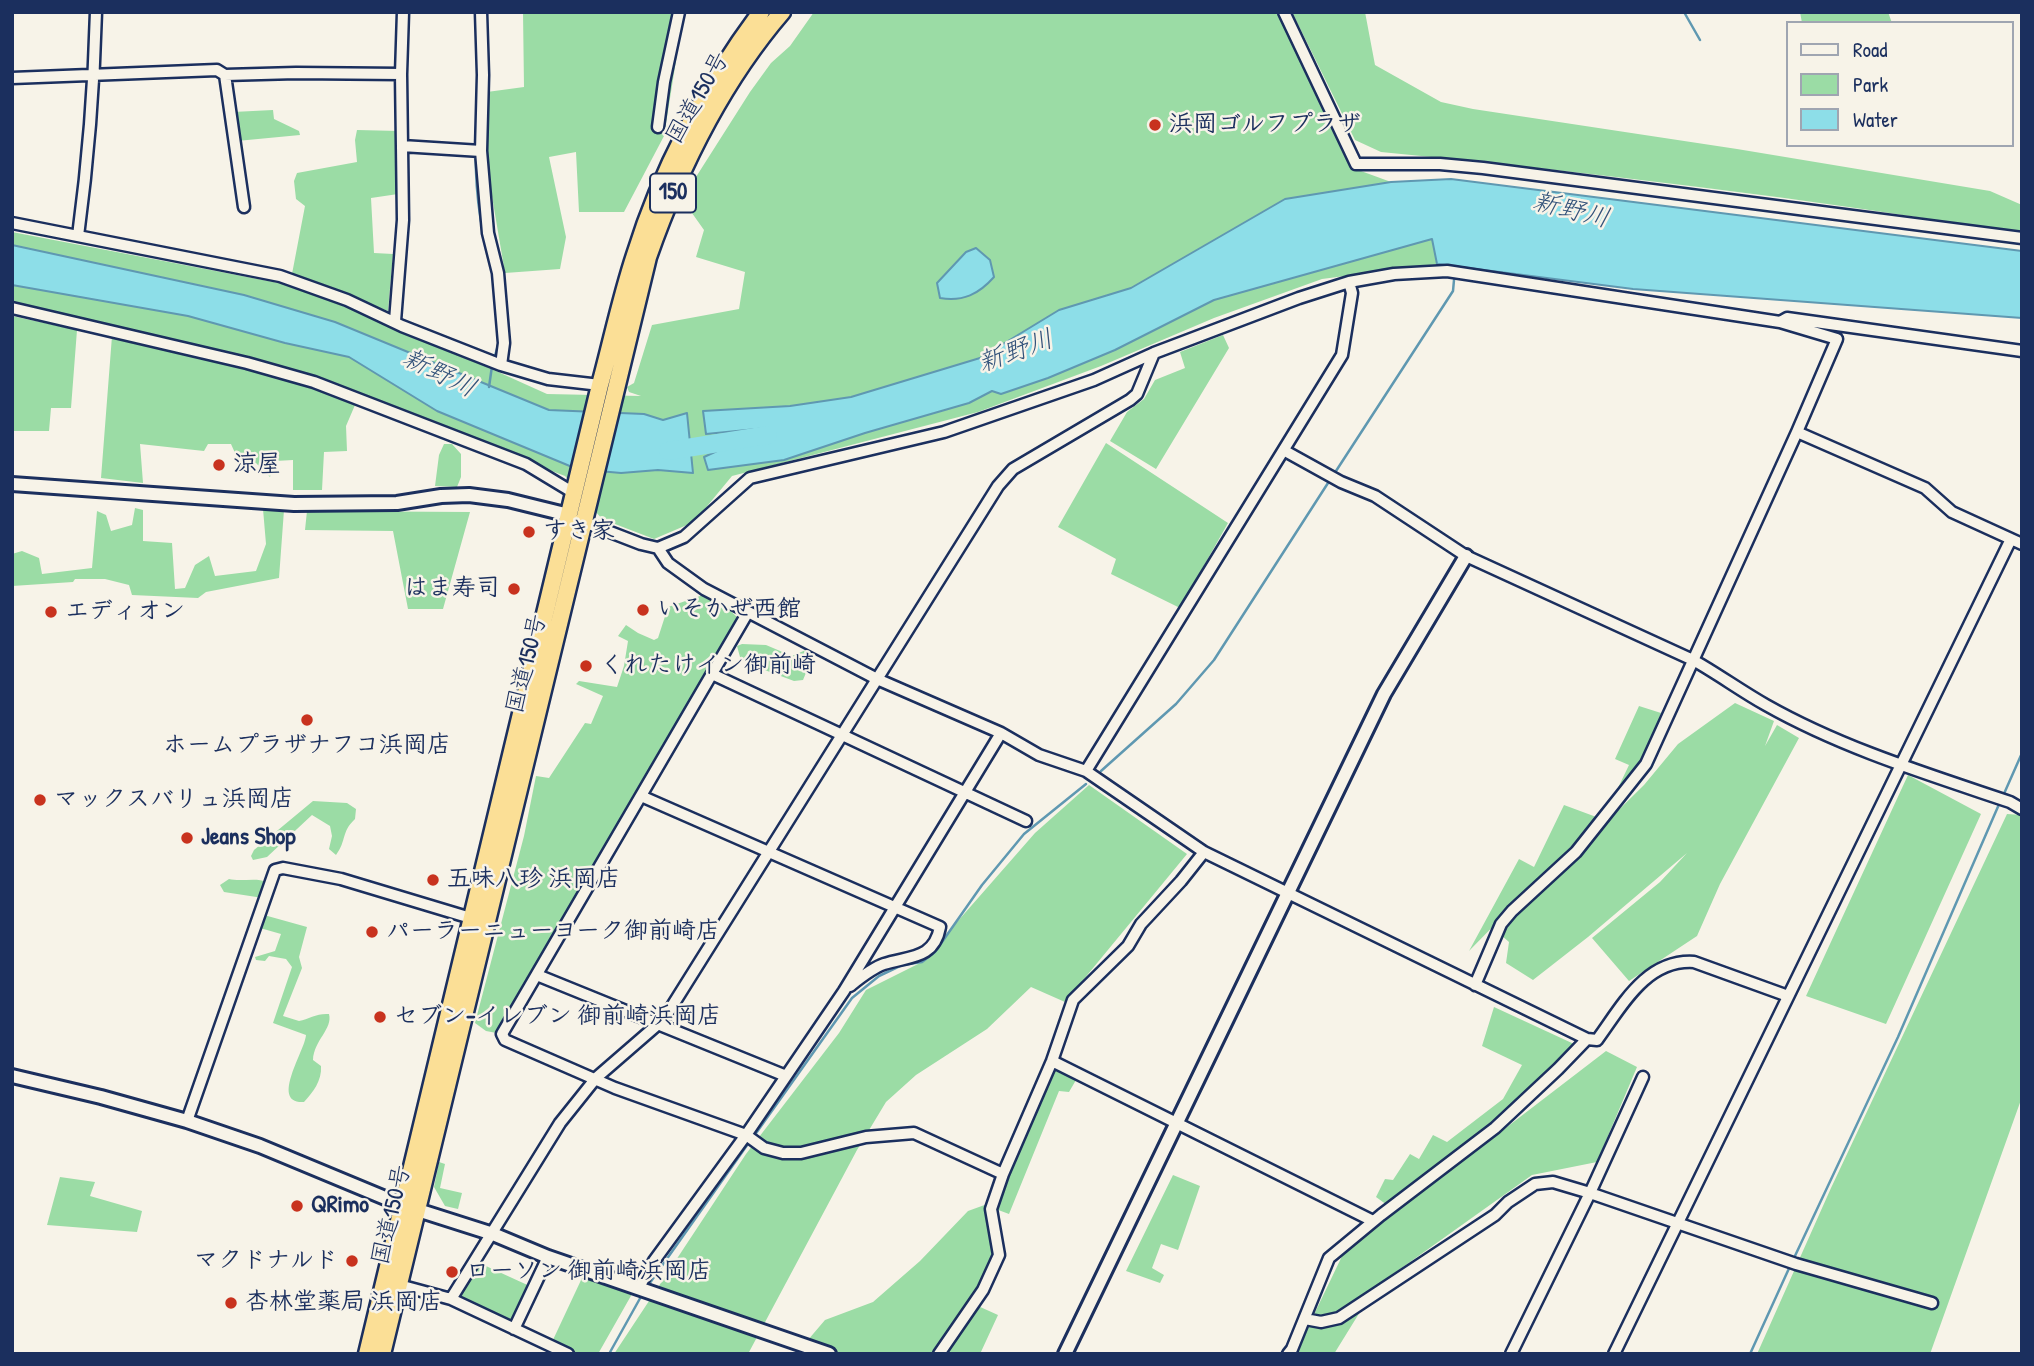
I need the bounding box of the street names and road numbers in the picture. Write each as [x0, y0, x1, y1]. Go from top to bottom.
street label: 国道150号 [660, 47, 736, 149]
road number: 150 [650, 174, 696, 212]
street label: 国道150号 [501, 611, 553, 717]
street label: 国道150号 [367, 1162, 417, 1268]

